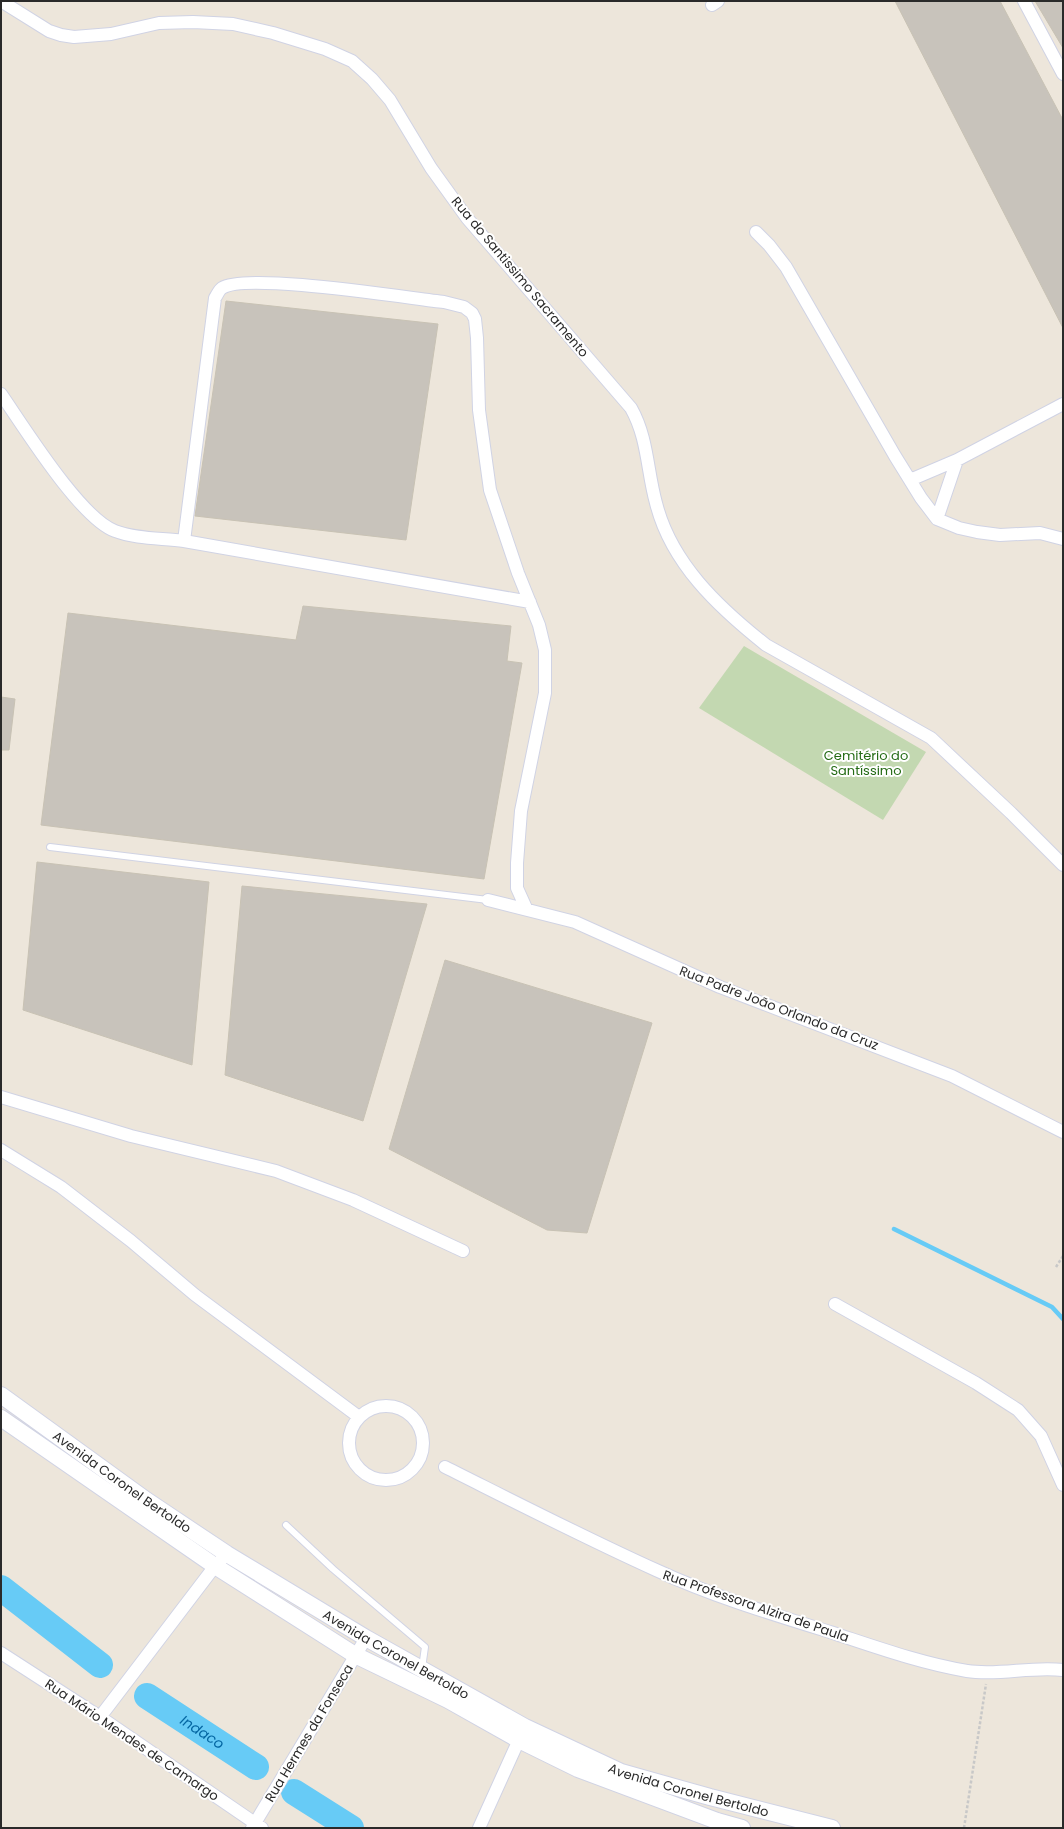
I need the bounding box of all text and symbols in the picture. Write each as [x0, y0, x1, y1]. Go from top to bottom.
street label: Rua do Santissimo Sacramento [447, 193, 593, 361]
park label: Cemitério do Santíssimo [824, 746, 908, 780]
street label: Rua Padre João Orlando da Cruz [677, 961, 881, 1055]
street label: Avenida Coronel Bertoldo [49, 1426, 195, 1537]
street label: Rua Professora Alzira de Paula [660, 1565, 852, 1647]
street label: Avenida Coronel Bertoldo [319, 1605, 473, 1703]
street label: Rua Hermes da Fonseca [260, 1660, 358, 1806]
street label: Rua Mário Mendes de Camargo [41, 1674, 223, 1806]
water label: Indaco [176, 1710, 228, 1754]
street label: Avenida Coronel Bertoldo [605, 1758, 771, 1821]

